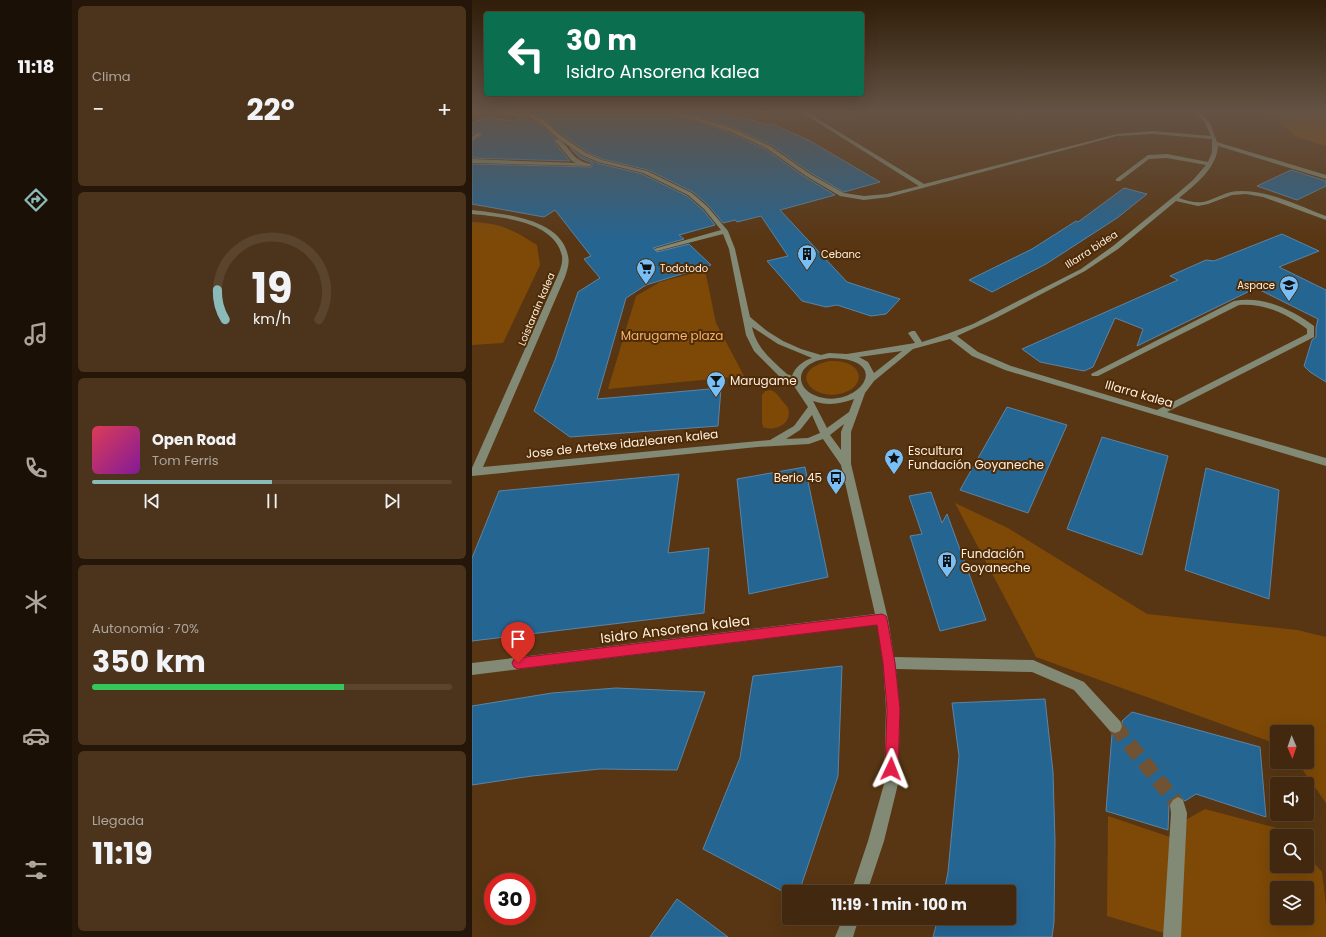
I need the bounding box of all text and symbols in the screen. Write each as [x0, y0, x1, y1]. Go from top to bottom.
text: 30 m [566, 21, 637, 60]
icon: left [500, 28, 552, 80]
text: 11:18 [17, 54, 55, 79]
text: Isidro Ansorena kalea [566, 59, 760, 84]
text: Clima [92, 67, 131, 86]
text: 22° [246, 88, 295, 131]
text: − [92, 94, 104, 125]
text: + [437, 94, 452, 125]
icon: directions [22, 186, 50, 214]
street label: Illarra bidea [1062, 227, 1121, 272]
building icon: Cebanc [796, 243, 818, 271]
place label: Cebanc [821, 247, 861, 262]
supermarket icon: Todotodo [635, 257, 657, 285]
text: 19 [251, 259, 293, 318]
place label: Todotodo [660, 261, 708, 276]
street label: Loistarain kalea [514, 270, 559, 348]
school or university icon: Aspace [1278, 274, 1300, 302]
place label: Aspace [1237, 278, 1275, 293]
text: km/h [253, 309, 291, 329]
icon: music [22, 320, 50, 348]
park label: Marugame plaza [621, 327, 723, 344]
bar icon: Marugame [705, 370, 727, 398]
place label: Marugame [730, 372, 797, 389]
street label: Illarra kalea [1103, 376, 1175, 411]
street label: Jose de Artetxe idazlearen kalea [525, 425, 719, 462]
text: Open Road [152, 429, 236, 450]
place label: Escultura Fundación Goyaneche [908, 442, 1044, 473]
place icon: Escultura Fundación Goyaneche [883, 447, 905, 475]
text: Tom Ferris [152, 451, 219, 470]
icon: phone [22, 454, 50, 482]
bus stop icon: Berio 45 [825, 467, 847, 495]
place label: Berio 45 [774, 469, 822, 486]
icon: previous [141, 490, 163, 512]
icon: pause [261, 490, 283, 512]
icon: next [381, 490, 403, 512]
place label: Fundación Goyaneche [961, 545, 1030, 576]
building icon: Fundación Goyaneche [936, 550, 958, 578]
icon: climate [22, 588, 50, 616]
street label: Isidro Ansorena kalea [599, 610, 751, 648]
text: Autonomía · 70% [92, 619, 199, 638]
pin [501, 622, 535, 663]
icon: arrive [507, 628, 529, 650]
text: 350 km [92, 640, 206, 683]
icon: car [22, 722, 50, 750]
north arrow [1270, 725, 1314, 769]
map controls [1270, 725, 1314, 925]
position arrow [870, 748, 912, 790]
button: sound [1270, 777, 1314, 821]
text: Llegada [92, 811, 144, 830]
button: search [1270, 829, 1314, 873]
text: 11:19 [92, 832, 153, 875]
icon: filters [22, 856, 50, 884]
speed limit sign: 30 [484, 873, 536, 925]
button: layers [1270, 881, 1314, 925]
text: 11:19 · 1 min · 100 m [831, 894, 967, 915]

